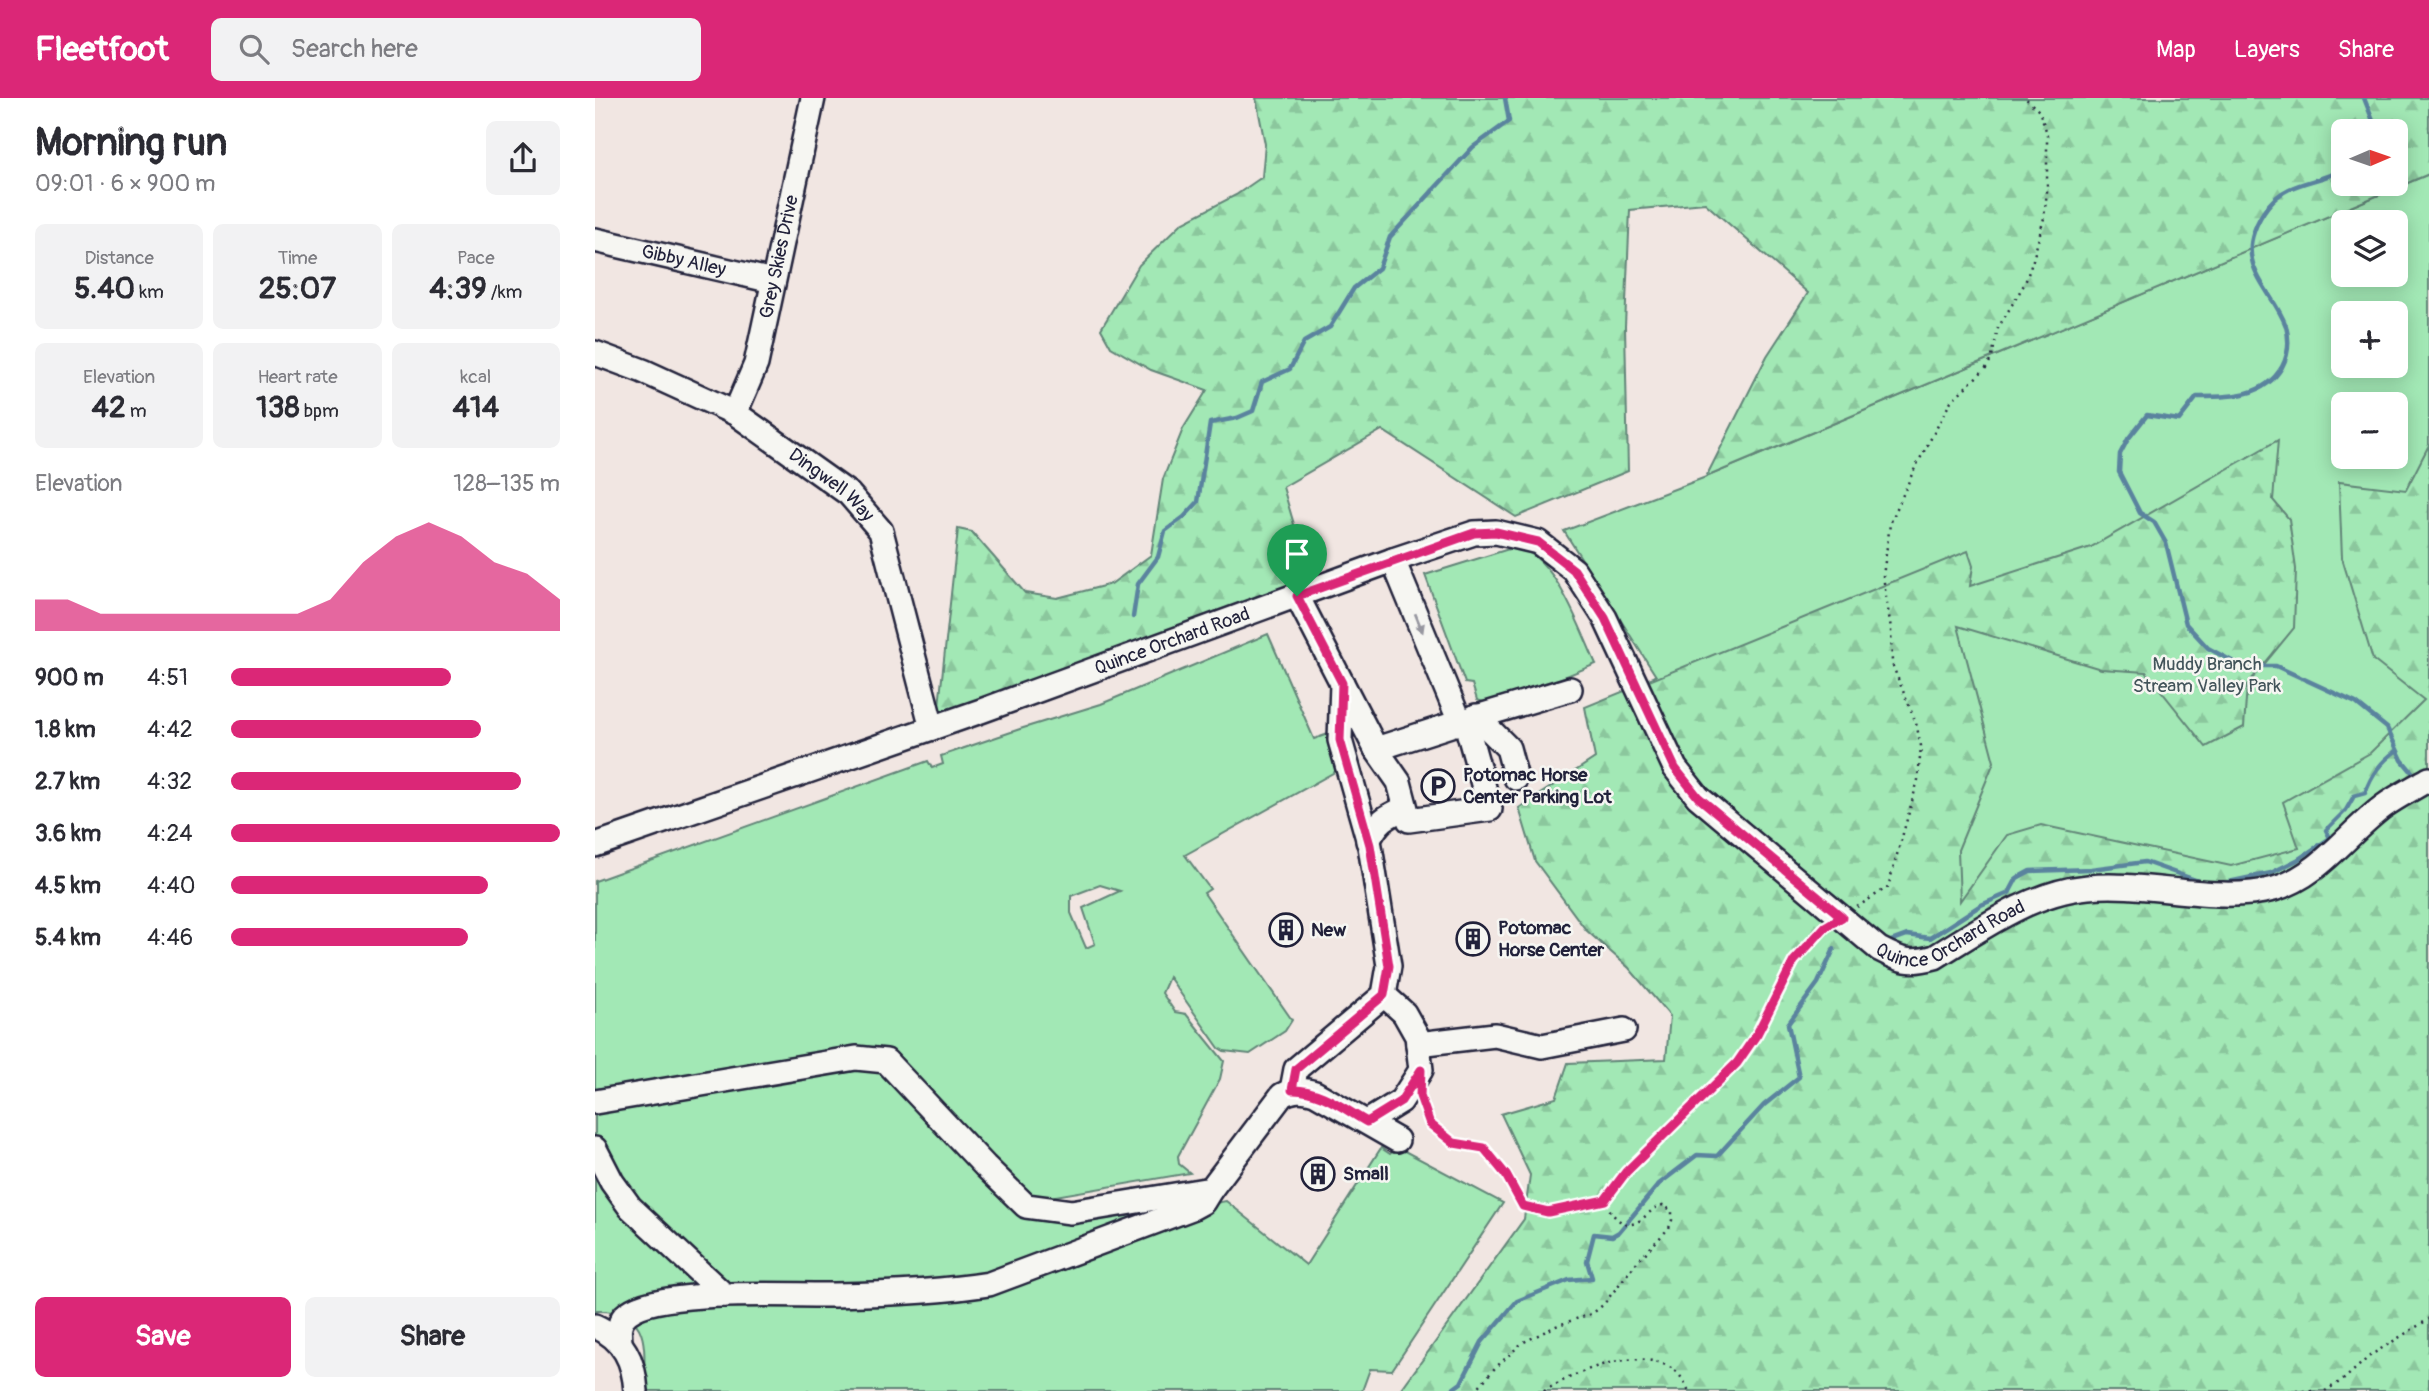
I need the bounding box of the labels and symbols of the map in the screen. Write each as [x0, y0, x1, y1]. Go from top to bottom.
north arrow [2331, 119, 2408, 196]
street label: Grey Skies Drive [754, 192, 804, 321]
street label: Gibby Alley [639, 239, 728, 282]
street label: Dingwell Way [784, 443, 880, 527]
pin [1267, 524, 1327, 596]
street label: Quince Orchard Road [1091, 602, 1253, 680]
one-way arrow [1414, 613, 1425, 634]
park label: Muddy Branch Stream Valley Park [2133, 652, 2281, 698]
place label: Potomac Horse Center Parking Lot [1463, 763, 1613, 809]
parking icon: Potomac Horse Center Parking Lot [1419, 767, 1457, 805]
street label: Quince Orchard Road [1871, 895, 2029, 973]
building icon: New [1267, 911, 1305, 949]
place label: Potomac Horse Center [1498, 916, 1604, 962]
place label: New [1311, 918, 1346, 942]
building icon: Potomac Horse Center [1454, 920, 1492, 958]
building icon: Small [1299, 1155, 1337, 1193]
place label: Small [1343, 1162, 1389, 1186]

